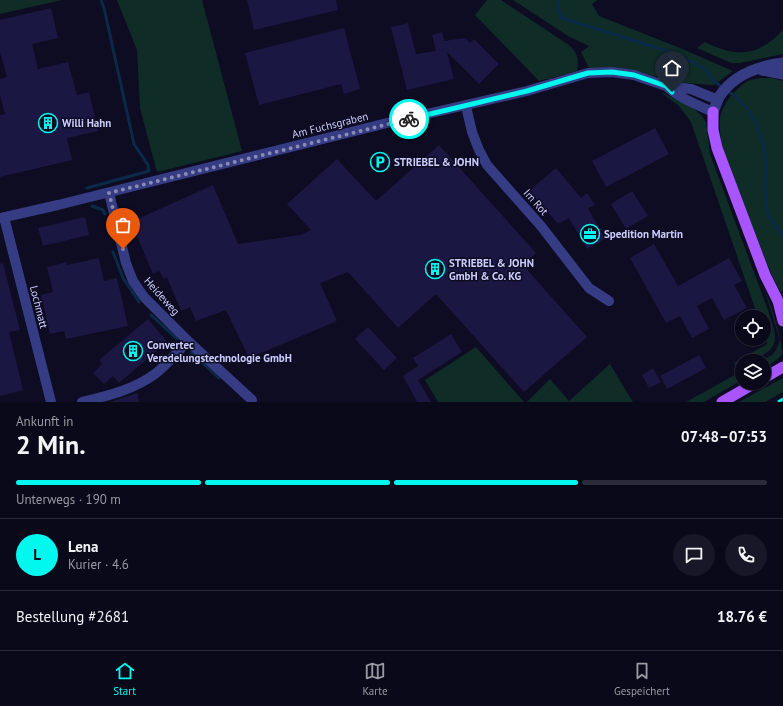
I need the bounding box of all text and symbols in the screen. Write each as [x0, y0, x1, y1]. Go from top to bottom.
pin [655, 51, 689, 92]
icon: home [661, 57, 683, 79]
courier [389, 99, 429, 139]
icon: bike [398, 108, 420, 130]
street label: Am Fuchsgraben [290, 109, 370, 141]
building icon: Willi Hahn [37, 112, 59, 134]
place label: Willi Hahn [62, 116, 111, 130]
parking icon: STRIEBEL & JOHN [369, 151, 391, 173]
place label: STRIEBEL & JOHN [394, 155, 479, 169]
street label: Im Rot [521, 186, 552, 218]
pin [106, 208, 140, 249]
icon: bag [112, 214, 134, 236]
office icon: Spedition Martin [579, 223, 601, 245]
place label: Spedition Martin [604, 227, 683, 241]
place label: STRIEBEL & JOHN GmbH & Co. KG [449, 256, 534, 283]
building icon: STRIEBEL & JOHN GmbH & Co. KG [424, 258, 446, 280]
street label: Heideweg [141, 274, 183, 318]
street label: Lochmatt [27, 284, 51, 330]
map controls [735, 310, 771, 390]
button: locate [735, 310, 771, 346]
place label: Convertec Veredelungstechnologie GmbH [146, 338, 292, 365]
building icon: Convertec Veredelungstechnologie GmbH [122, 340, 144, 362]
button: layers [735, 354, 771, 390]
text: Ankunft in [16, 413, 73, 430]
text: 07:48–07:53 [681, 427, 767, 446]
text: 2 Min. [16, 428, 86, 461]
text: Unterwegs · 190 m [16, 491, 121, 508]
button: chat [673, 534, 715, 576]
button: phone [725, 534, 767, 576]
text: Lena [68, 537, 98, 556]
text: L [33, 545, 41, 564]
text: Kurier · 4.6 [68, 556, 129, 573]
text: Bestellung #2681 [16, 607, 129, 626]
text: 18.76 € [717, 607, 767, 626]
tab: Start [113, 660, 136, 698]
tab: Karte [362, 660, 388, 698]
tab: Gespeichert [614, 660, 670, 698]

